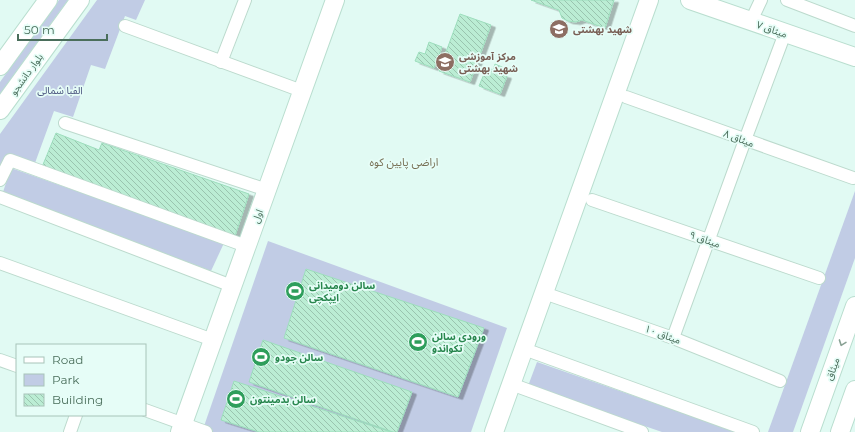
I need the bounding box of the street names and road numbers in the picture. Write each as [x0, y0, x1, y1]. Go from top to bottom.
street label: میثاق ۷ [755, 18, 789, 41]
street label: بلوار دانشجو [7, 51, 46, 98]
street label: میثاق ۸ [722, 127, 756, 150]
street label: اول [249, 207, 266, 225]
street label: میثاق ۹ [688, 228, 722, 251]
street label: میثاق ۱۰ [643, 322, 683, 347]
street label: میثاق [822, 356, 843, 382]

